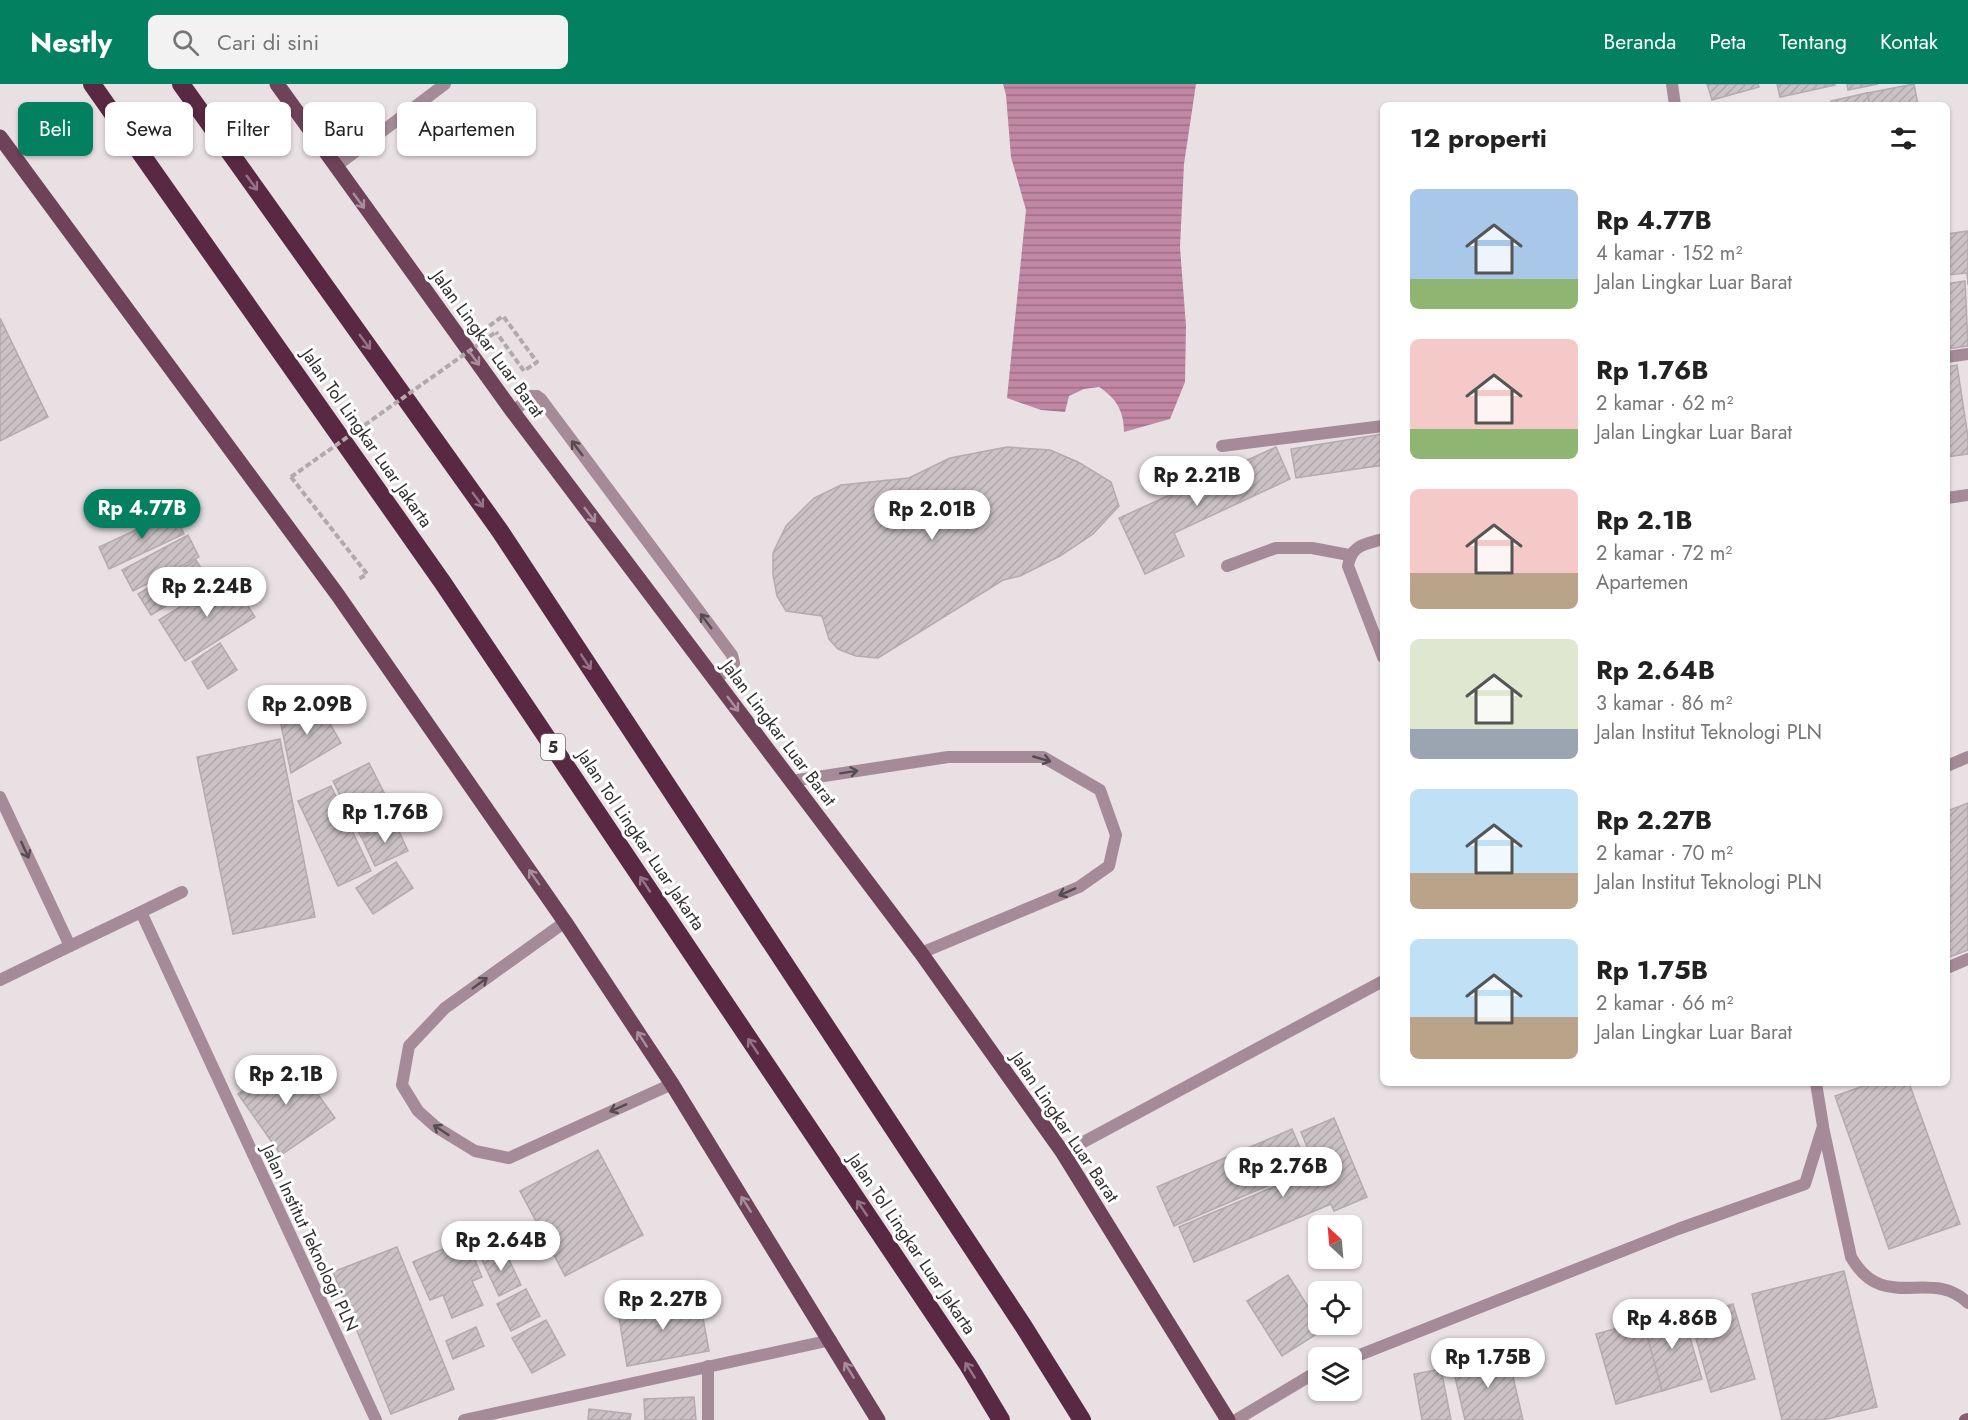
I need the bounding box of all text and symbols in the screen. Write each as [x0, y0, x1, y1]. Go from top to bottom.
search box [148, 15, 568, 69]
text: Nestly [30, 22, 112, 63]
icon: search [169, 26, 202, 59]
text: Cari di sini [217, 26, 319, 58]
text: Beranda [1603, 27, 1676, 57]
text: Peta [1709, 27, 1746, 57]
text: Tentang [1779, 27, 1847, 57]
text: Kontak [1880, 27, 1938, 57]
chip: Beli [18, 102, 93, 156]
chip: Sewa [105, 102, 193, 156]
chip: Filter [205, 102, 291, 156]
chip: Baru [303, 102, 385, 156]
chip: Apartemen [397, 102, 536, 156]
text: 12 properti [1410, 119, 1547, 157]
icon: filters [1887, 122, 1920, 155]
one-way arrow [245, 174, 258, 190]
one-way arrow [353, 192, 365, 208]
text: Rp 4.77B [1596, 201, 1712, 239]
icon: home [1458, 213, 1530, 285]
text: 4 kamar · 152 m² [1596, 239, 1742, 268]
street label: Jalan Lingkar Luar Barat [424, 263, 551, 424]
text: Jalan Lingkar Luar Barat [1596, 268, 1792, 297]
one-way arrow [359, 333, 371, 349]
street label: Jalan Tol Lingkar Luar Jakarta [294, 342, 439, 533]
one-way arrow [468, 350, 480, 366]
text: Rp 1.76B [1596, 351, 1709, 389]
icon: home [1458, 363, 1530, 435]
text: 2 kamar · 62 m² [1596, 389, 1733, 418]
text: Jalan Lingkar Luar Barat [1596, 418, 1792, 447]
one-way arrow [571, 440, 583, 456]
pin: Rp 2.21B [1135, 456, 1259, 507]
text: Rp 2.21B [1153, 461, 1241, 490]
pin: Rp 4.77B [80, 489, 204, 540]
pin: Rp 2.01B [870, 490, 994, 541]
one-way arrow [472, 492, 484, 508]
text: Rp 4.77B [97, 494, 187, 523]
text: Rp 2.01B [888, 495, 976, 524]
text: Rp 2.1B [1596, 501, 1693, 539]
one-way arrow [584, 506, 597, 522]
icon: home [1458, 513, 1530, 585]
text: 2 kamar · 72 m² [1596, 539, 1732, 568]
pin: Rp 2.24B [145, 567, 269, 618]
text: Apartemen [1596, 568, 1689, 597]
text: Rp 2.24B [161, 572, 253, 601]
one-way arrow [700, 613, 712, 629]
text: Rp 2.64B [1596, 651, 1715, 689]
street label: Jalan Lingkar Luar Barat [714, 653, 843, 812]
one-way arrow [580, 654, 593, 671]
icon: home [1458, 663, 1530, 735]
pin: Rp 2.09B [245, 685, 369, 736]
text: 3 kamar · 86 m² [1596, 689, 1732, 718]
text: Rp 2.09B [262, 690, 352, 719]
one-way arrow [726, 696, 739, 712]
text: Jalan Institut Teknologi PLN [1596, 718, 1822, 747]
road number: 5 [541, 734, 565, 760]
street label: Jalan Tol Lingkar Luar Jakarta [569, 743, 711, 936]
one-way arrow [1033, 755, 1052, 766]
one-way arrow [839, 766, 859, 777]
pin: Rp 1.76B [323, 793, 447, 844]
text: Rp 1.76B [342, 798, 428, 827]
text: Rp 2.27B [1596, 801, 1712, 839]
icon: home [1458, 813, 1530, 885]
text: 2 kamar · 70 m² [1596, 839, 1733, 868]
one-way arrow [20, 840, 32, 858]
text: Jalan Institut Teknologi PLN [1596, 868, 1822, 897]
one-way arrow [528, 869, 540, 885]
one-way arrow [639, 876, 651, 893]
one-way arrow [1059, 887, 1077, 898]
text: Rp 1.75B [1596, 951, 1708, 989]
icon: home [1458, 963, 1530, 1035]
one-way arrow [471, 977, 487, 989]
text: 2 kamar · 66 m² [1596, 989, 1733, 1018]
text: Jalan Lingkar Luar Barat [1596, 1018, 1792, 1047]
one-way arrow [636, 1031, 648, 1048]
one-way arrow [747, 1038, 759, 1055]
street label: Jalan Lingkar Luar Barat [1004, 1045, 1126, 1208]
pin: Rp 2.1B [231, 1055, 341, 1106]
text: Rp 2.1B [249, 1060, 323, 1089]
one-way arrow [610, 1103, 628, 1115]
one-way arrow [433, 1123, 450, 1135]
street label: Jalan Institut Teknologi PLN [254, 1138, 365, 1336]
street label: Jalan Tol Lingkar Luar Jakarta [840, 1147, 982, 1340]
pin: Rp 2.76B [1221, 1147, 1345, 1198]
text: Rp 2.76B [1238, 1152, 1328, 1181]
one-way arrow [740, 1196, 752, 1213]
one-way arrow [856, 1200, 868, 1217]
north arrow [1308, 1215, 1362, 1269]
map controls [1308, 1215, 1362, 1401]
pin: Rp 2.64B [439, 1221, 563, 1272]
text: Rp 2.64B [455, 1226, 547, 1255]
pin: Rp 2.27B [601, 1280, 725, 1331]
button: locate [1308, 1281, 1362, 1335]
text: Rp 2.27B [618, 1285, 708, 1314]
pin: Rp 4.86B [1610, 1299, 1734, 1350]
text: Rp 4.86B [1627, 1304, 1717, 1333]
pin: Rp 1.75B [1426, 1338, 1550, 1389]
text: Rp 1.75B [1445, 1343, 1531, 1372]
button: layers [1308, 1347, 1362, 1401]
one-way arrow [842, 1362, 854, 1379]
one-way arrow [964, 1362, 976, 1379]

